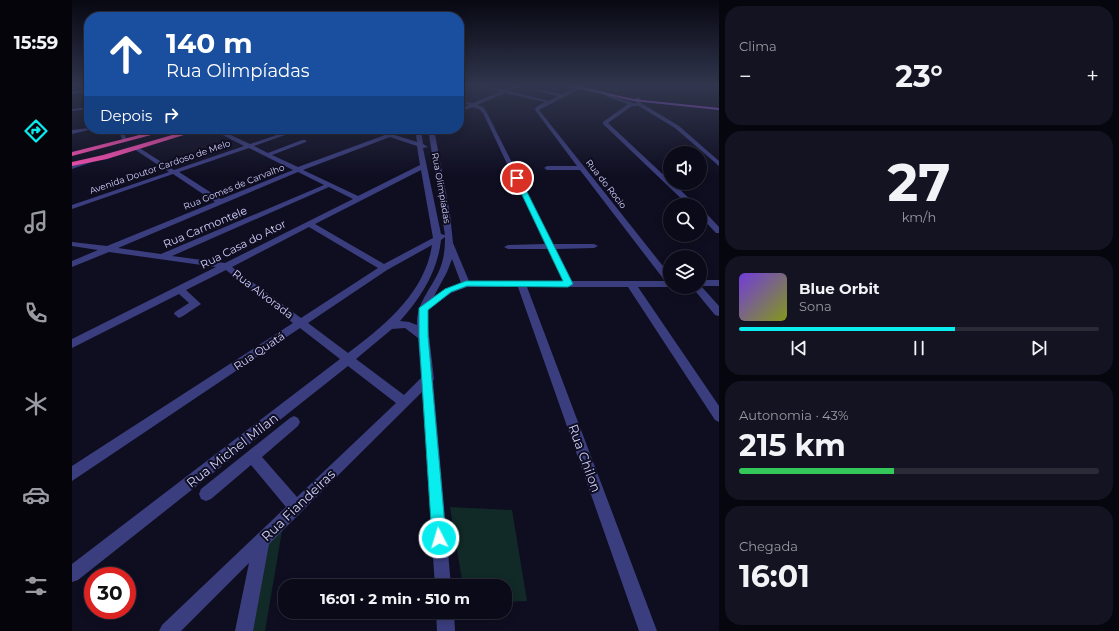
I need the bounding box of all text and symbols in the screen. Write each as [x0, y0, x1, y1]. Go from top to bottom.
text: 140 m [166, 26, 253, 60]
icon: ahead [100, 28, 152, 80]
text: 15:59 [14, 32, 58, 54]
text: Clima [739, 38, 777, 54]
text: 23° [895, 58, 943, 95]
text: Rua Olimpíadas [166, 60, 310, 82]
text: − [739, 63, 752, 90]
text: + [1086, 63, 1099, 90]
icon: right [160, 104, 182, 126]
text: Depois [100, 106, 152, 125]
icon: directions [22, 117, 50, 145]
street label: Avenida Doutor Cardoso de Melo [88, 137, 232, 196]
map controls [663, 146, 707, 294]
button: sound [663, 146, 707, 190]
text: 27 [888, 151, 950, 214]
street label: Rua Olimpíadas [430, 152, 453, 225]
street label: Rua do Rocio [584, 157, 629, 211]
street label: Rua Gomes de Carvalho [182, 161, 286, 212]
pin [500, 161, 534, 195]
icon: arrive [506, 167, 528, 189]
button: search [663, 198, 707, 242]
street label: Rua Carmontele [161, 203, 249, 251]
icon: music [22, 208, 50, 236]
text: km/h [902, 209, 936, 225]
street label: Rua Casa do Ator [198, 216, 288, 272]
button: layers [663, 250, 707, 294]
street label: Rua Alvorada [230, 267, 296, 321]
text: Blue Orbit [799, 279, 879, 298]
text: Sona [799, 298, 832, 314]
icon: phone [22, 299, 50, 327]
street label: Rua Quatá [231, 329, 287, 373]
icon: previous [788, 337, 810, 359]
icon: pause [908, 337, 930, 359]
icon: next [1028, 337, 1050, 359]
icon: climate [22, 390, 50, 418]
text: Autonomia · 43% [739, 407, 848, 423]
street label: Rua Michel Milan [183, 409, 281, 491]
street label: Rua Chilon [565, 422, 605, 494]
text: 215 km [739, 427, 846, 464]
street label: Rua Fiandeiras [258, 466, 338, 544]
icon: car [22, 481, 50, 509]
position arrow [418, 517, 460, 559]
text: Chegada [739, 538, 798, 554]
text: 16:01 [739, 558, 810, 595]
speed limit sign: 30 [84, 567, 136, 619]
icon: filters [22, 572, 50, 600]
text: 16:01 · 2 min · 510 m [320, 589, 470, 608]

